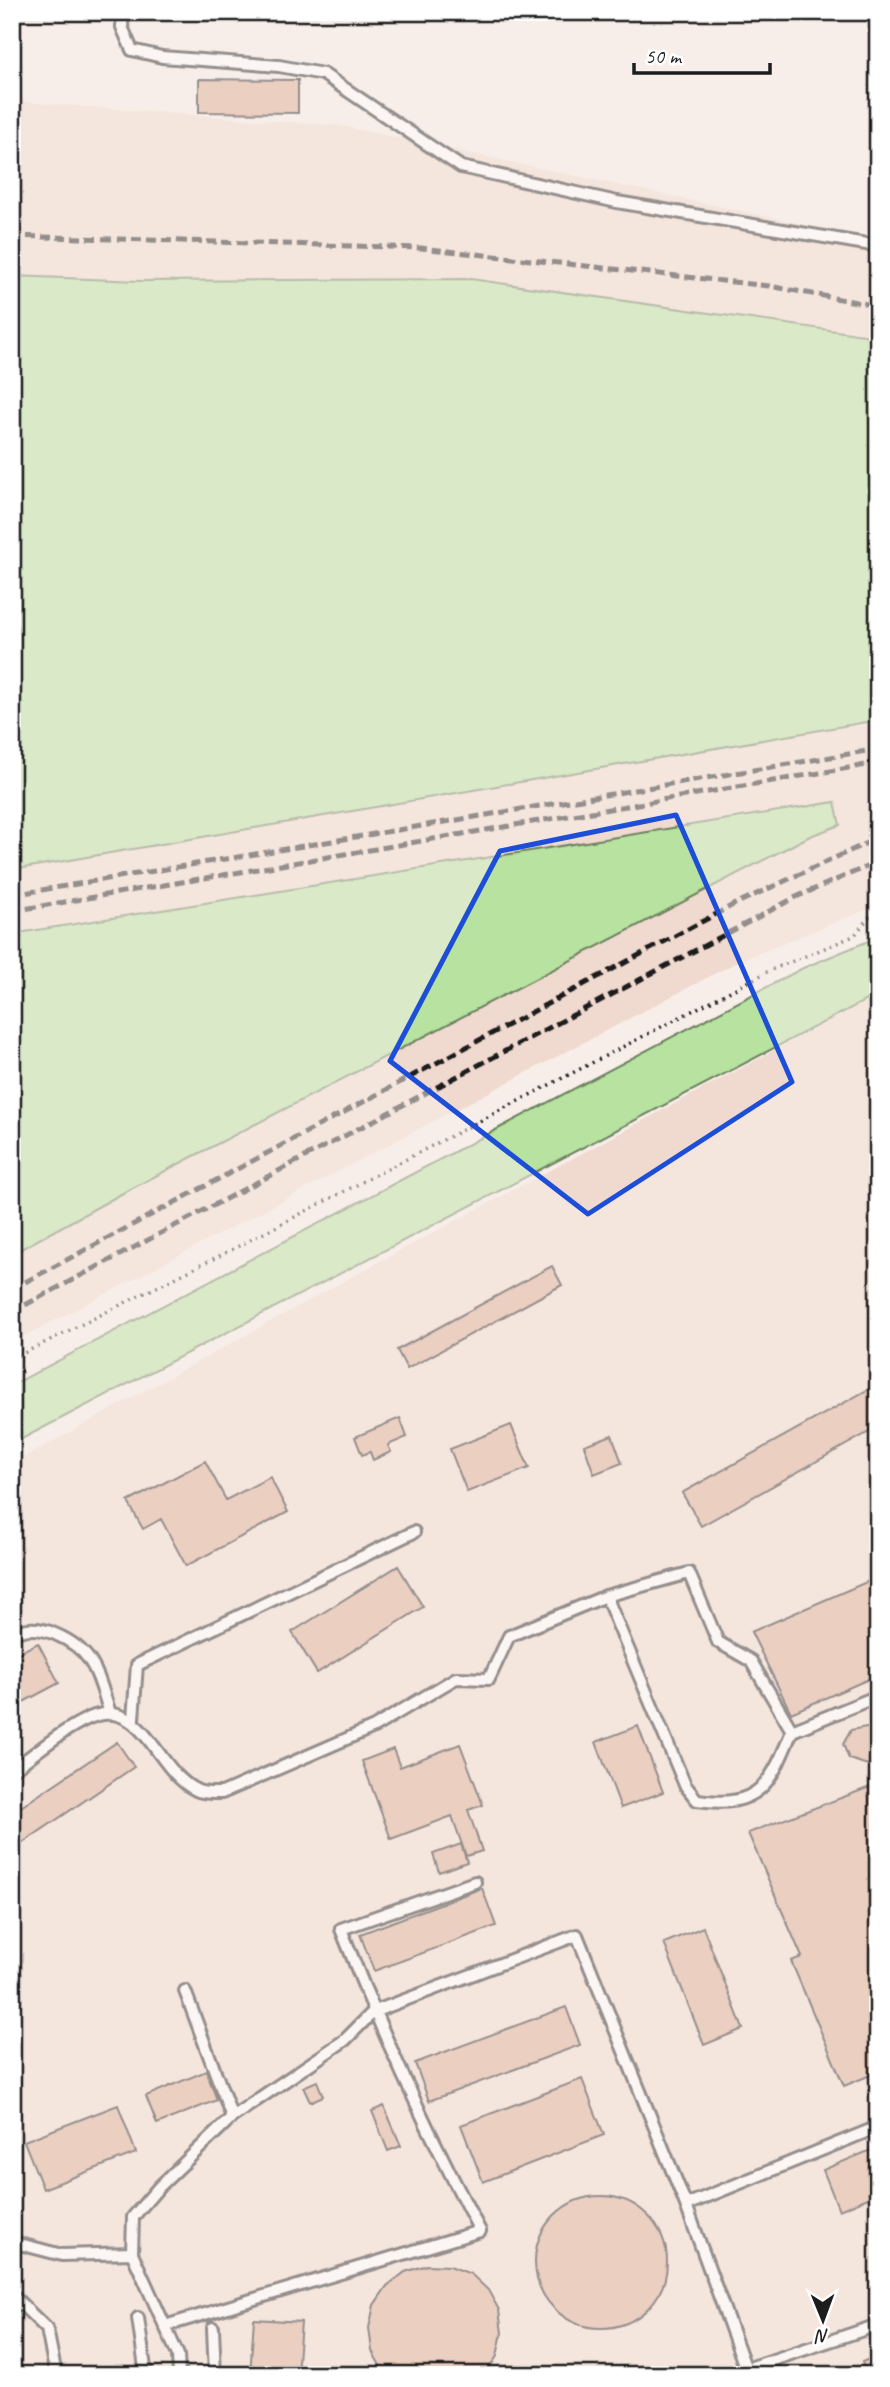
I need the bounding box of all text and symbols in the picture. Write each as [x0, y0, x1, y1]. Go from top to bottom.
scale bar [634, 32, 771, 76]
text: 50 m [645, 43, 683, 69]
north arrow [788, 2286, 858, 2356]
text: N [814, 2324, 829, 2348]

